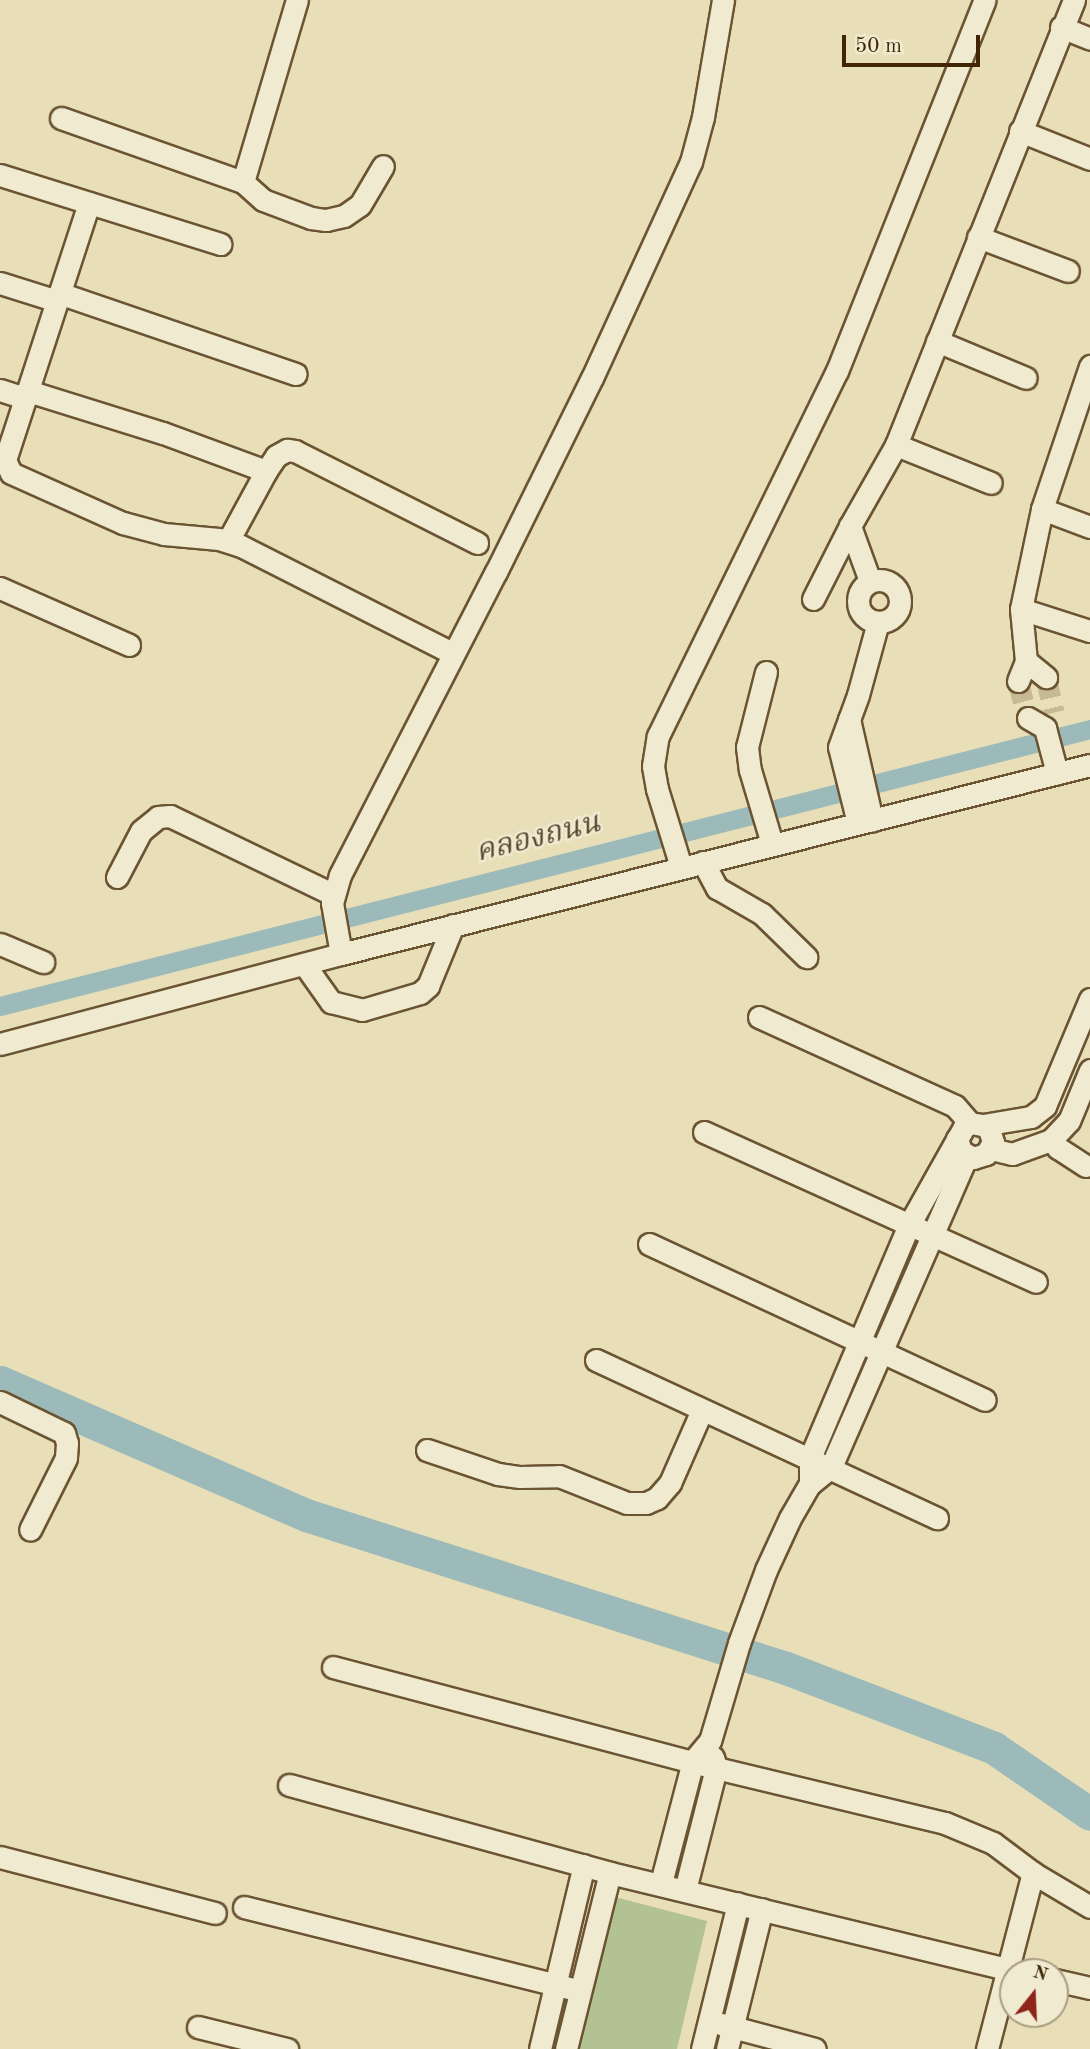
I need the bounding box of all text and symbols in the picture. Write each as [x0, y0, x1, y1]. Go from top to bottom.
scale bar [845, 21, 983, 65]
text: 50 m [855, 36, 902, 57]
water label: คลองถนน [472, 805, 604, 871]
north arrow [999, 1958, 1069, 2028]
text: N [1030, 1963, 1050, 1986]

